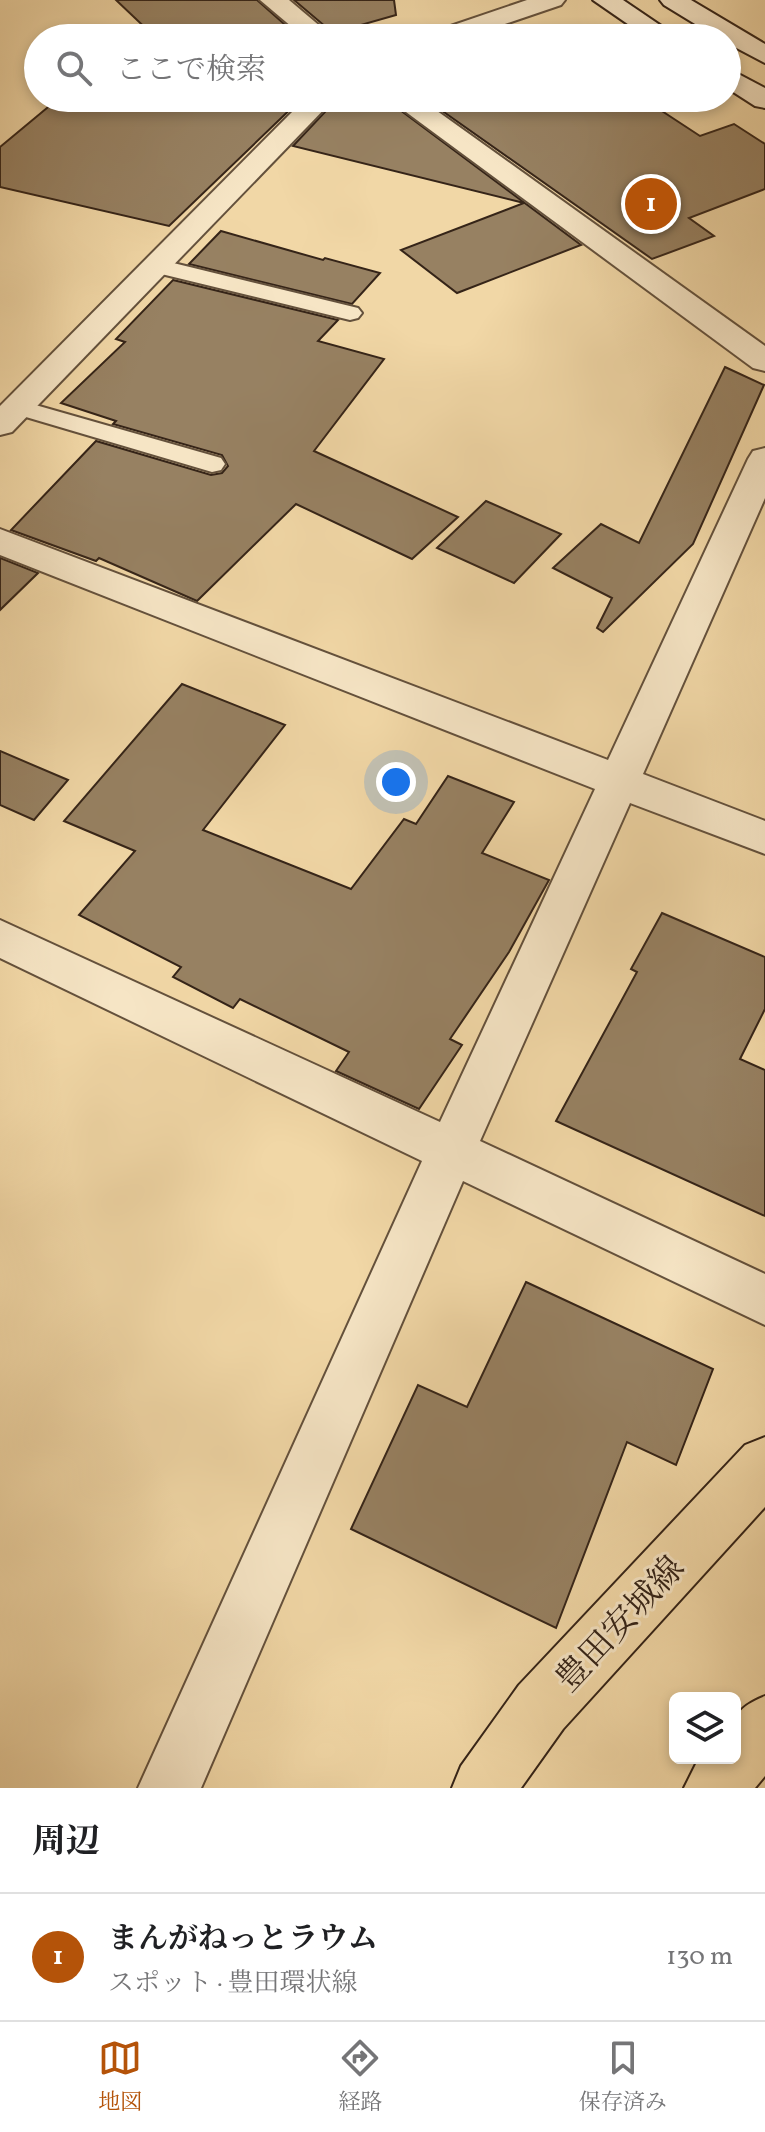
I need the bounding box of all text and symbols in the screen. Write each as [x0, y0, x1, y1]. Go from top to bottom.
search box [24, 24, 741, 112]
icon: search [52, 46, 96, 90]
text: ここで検索 [116, 50, 266, 92]
pin: 1 [625, 174, 677, 234]
your location [376, 762, 416, 802]
street label: 豊田安城線 [546, 1547, 697, 1704]
map controls [669, 1692, 741, 1764]
button: layers [669, 1692, 741, 1764]
text: 周辺 [32, 1820, 100, 1867]
text: まんがねっとラウム [108, 1919, 378, 1961]
text: 1 [53, 1939, 63, 1975]
text: 130 m [666, 1939, 733, 1975]
text: スポット · 豊田環状線 [108, 1966, 358, 2002]
tab: 地図 [98, 2036, 142, 2119]
tab: 経路 [338, 2036, 383, 2119]
tab: 保存済み [579, 2036, 667, 2119]

